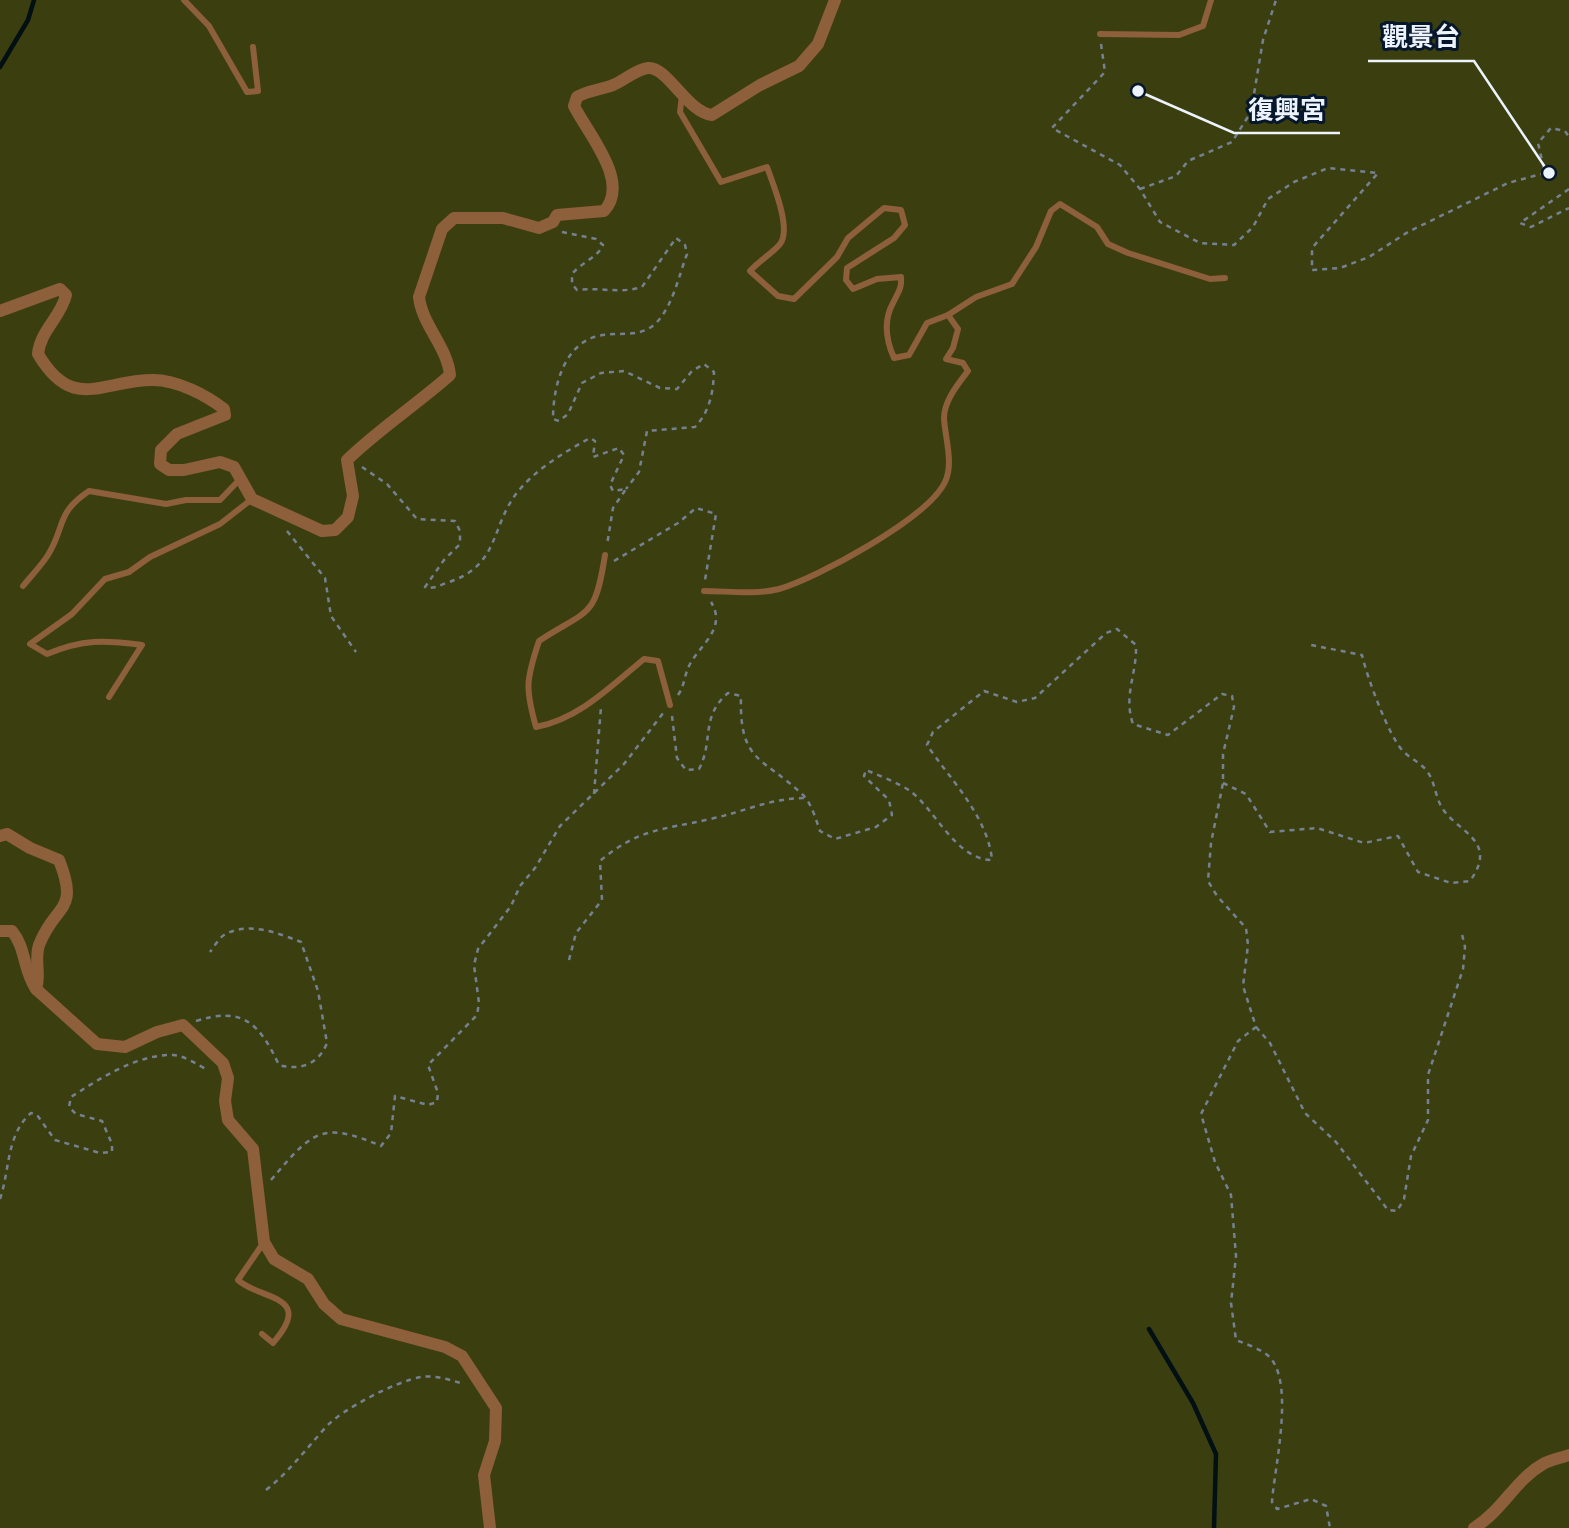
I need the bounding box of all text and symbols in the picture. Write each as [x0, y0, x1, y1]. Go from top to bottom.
callout: 觀景台 [1368, 14, 1474, 61]
text: 觀景台 [1382, 20, 1460, 53]
callout: 復興宮 [1234, 86, 1340, 133]
text: 復興宮 [1248, 93, 1326, 126]

